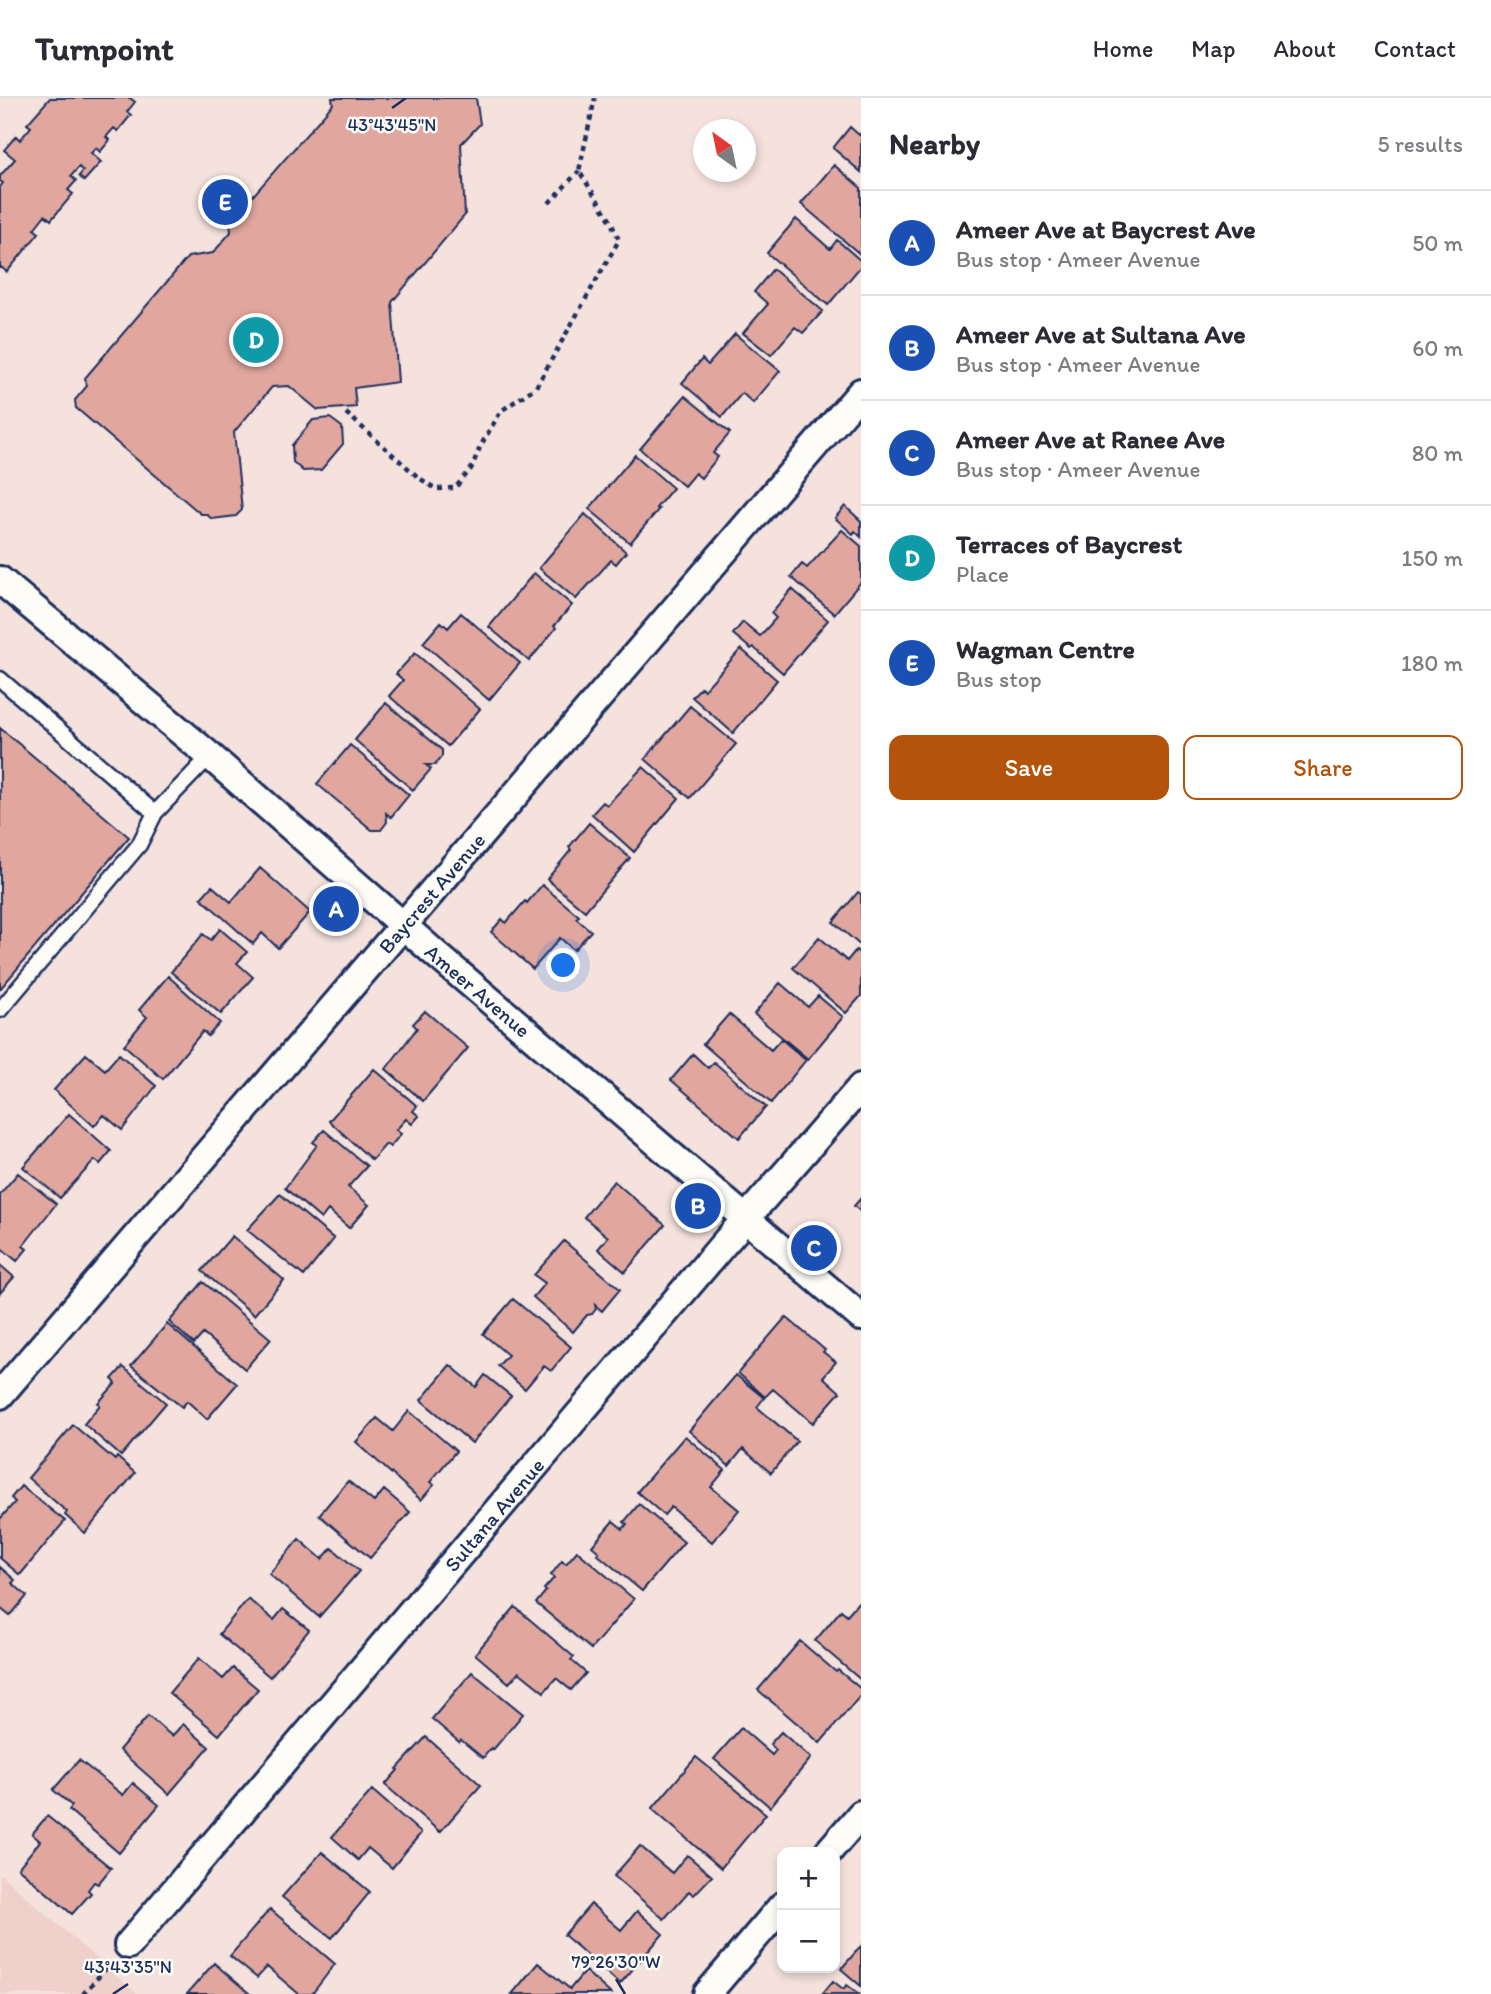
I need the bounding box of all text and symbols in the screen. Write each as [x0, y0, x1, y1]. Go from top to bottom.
text: Turnpoint [35, 29, 174, 68]
text: Home [1093, 34, 1153, 63]
text: Map [1191, 34, 1235, 63]
text: About [1273, 34, 1336, 63]
text: Contact [1374, 34, 1456, 63]
text: 43°43'45"N [348, 114, 436, 136]
north arrow [693, 119, 756, 182]
text: Nearby [889, 125, 980, 162]
text: 5 results [1377, 130, 1463, 158]
pin: E [202, 176, 248, 228]
text: Ameer Ave at Baycrest Ave [956, 213, 1256, 245]
text: A [905, 229, 919, 257]
text: 50 m [1412, 229, 1463, 257]
text: Bus stop · Ameer Avenue [956, 245, 1201, 273]
pin: D [233, 314, 279, 366]
text: Ameer Ave at Sultana Ave [956, 318, 1246, 350]
text: B [905, 334, 919, 362]
text: 60 m [1412, 334, 1463, 362]
text: Bus stop · Ameer Avenue [956, 350, 1201, 378]
text: Ameer Ave at Ranee Ave [956, 423, 1225, 455]
text: C [905, 439, 919, 467]
text: 80 m [1412, 439, 1463, 467]
text: Bus stop · Ameer Avenue [956, 455, 1201, 483]
text: Terraces of Baycrest [956, 528, 1182, 560]
text: D [904, 544, 920, 572]
text: 150 m [1402, 544, 1463, 572]
text: Place [956, 560, 1009, 588]
text: Wagman Centre [956, 633, 1135, 665]
text: E [906, 649, 918, 677]
text: 180 m [1401, 649, 1463, 677]
text: Bus stop [956, 665, 1042, 693]
button: Save [889, 735, 1169, 800]
button: Share [1183, 735, 1463, 800]
street label: Baycrest Avenue [373, 827, 490, 958]
pin: A [313, 883, 359, 935]
street label: Ameer Avenue [420, 938, 536, 1042]
your location [546, 948, 580, 982]
pin: B [675, 1180, 721, 1232]
pin: C [791, 1222, 837, 1274]
street label: Sultana Avenue [439, 1453, 549, 1576]
map controls [777, 1847, 840, 1973]
button: + [777, 1847, 840, 1910]
button: − [777, 1910, 840, 1973]
text: 79°26'30"W [572, 1951, 660, 1973]
text: 43°43'35"N [84, 1956, 172, 1978]

